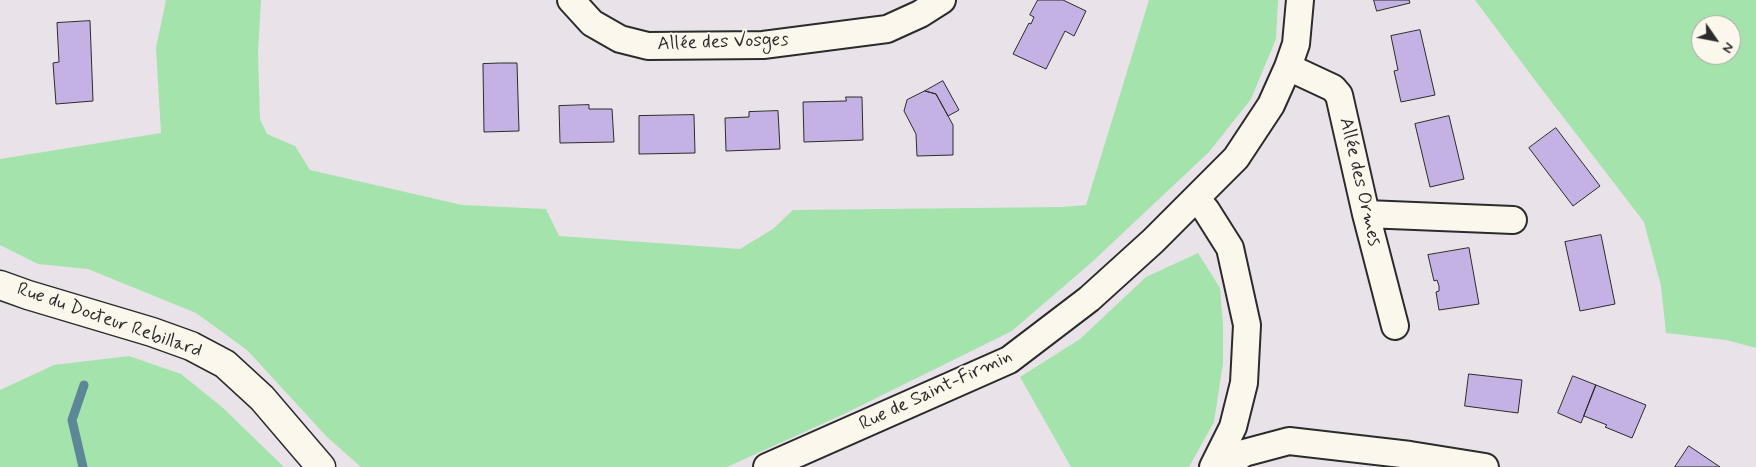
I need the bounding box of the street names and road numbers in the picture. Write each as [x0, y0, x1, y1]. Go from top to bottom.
street label: Allée des Vosges [657, 29, 789, 57]
street label: Allée des Ormes [1333, 115, 1385, 249]
street label: Rue du Docteur Rebillard [13, 279, 205, 363]
street label: Rue de Saint-Firmin [856, 346, 1016, 436]

